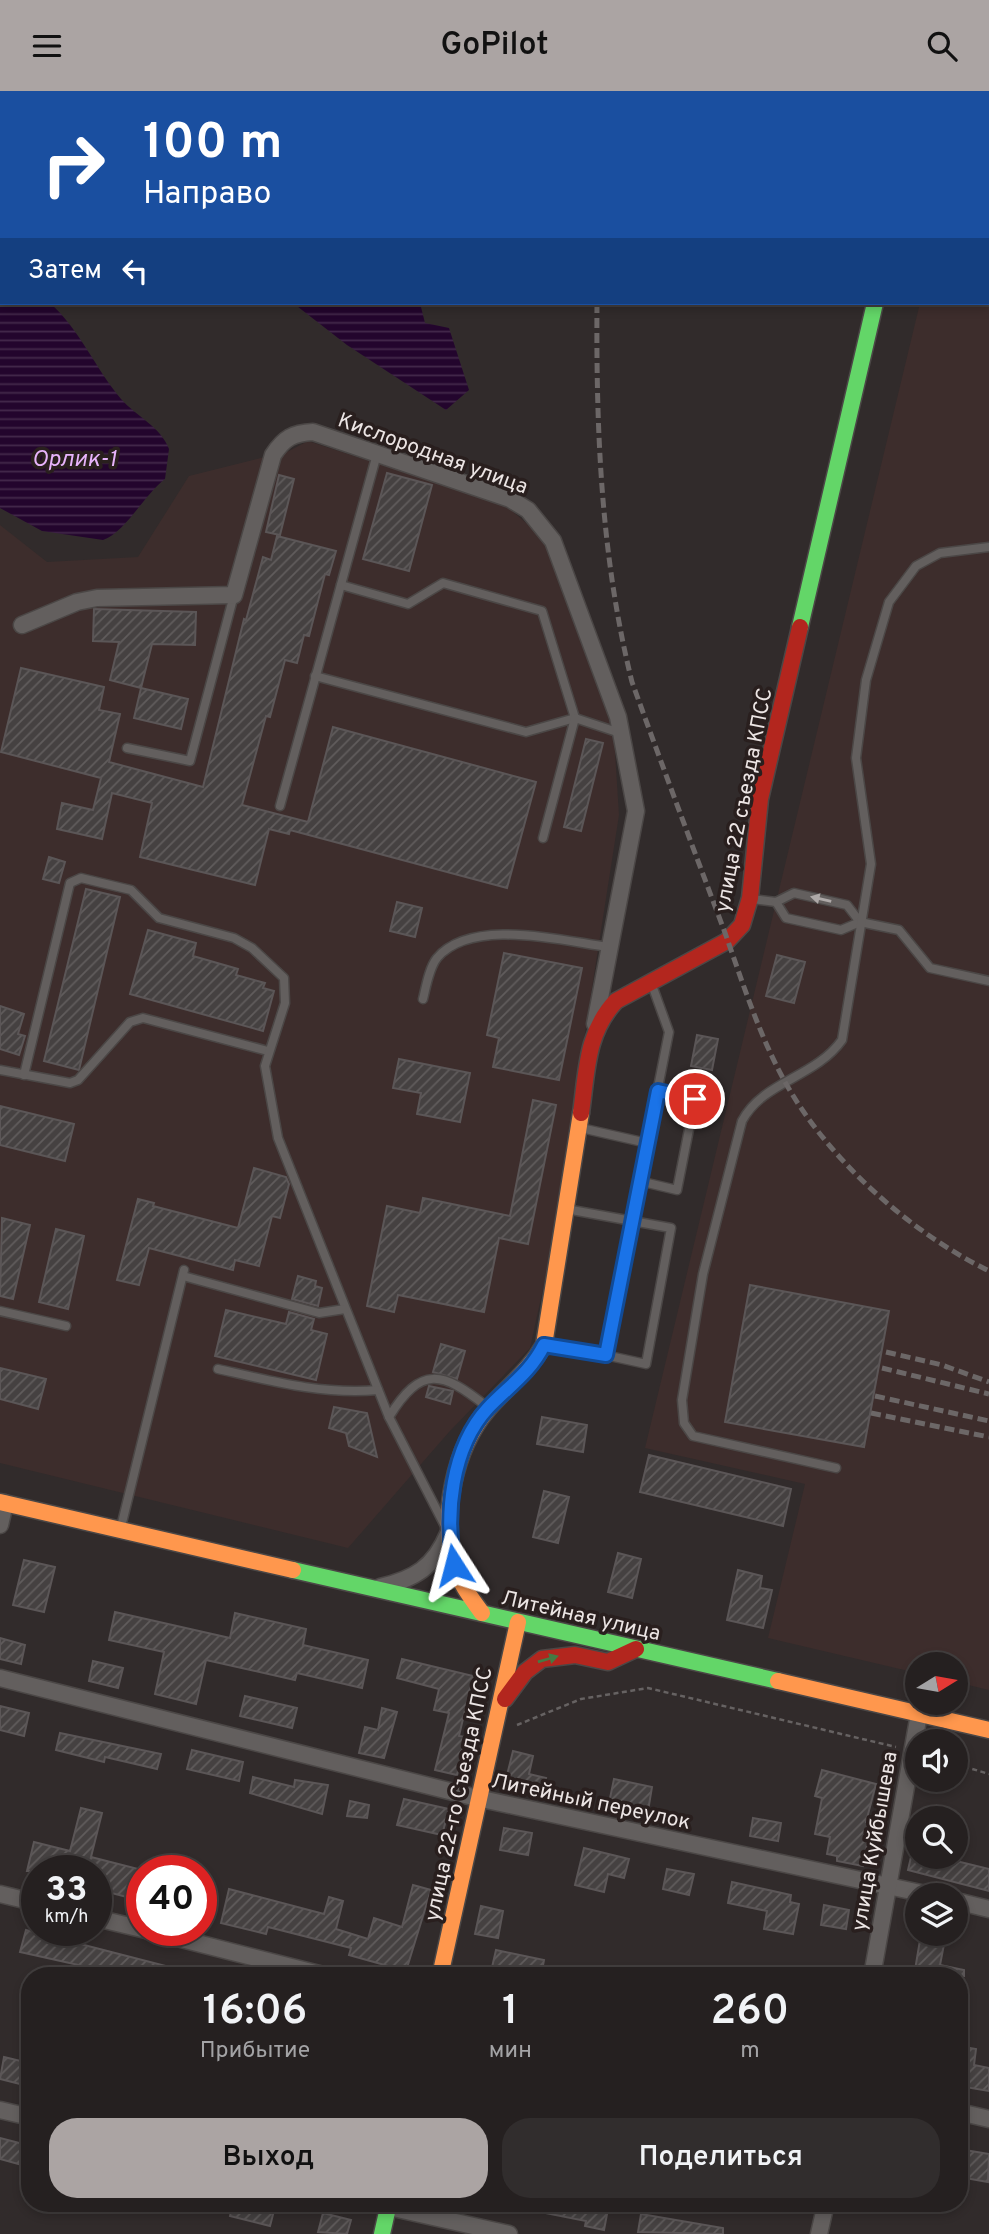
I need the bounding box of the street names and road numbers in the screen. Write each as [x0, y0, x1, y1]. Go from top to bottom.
street label: Кислородная улица [334, 407, 531, 501]
street label: улица 22 съезда КПСС [709, 686, 779, 915]
street label: Литейная улица [498, 1585, 663, 1648]
street label: улица 22-го Съезда КПСС [419, 1665, 500, 1924]
street label: улица Куйбышева [846, 1749, 905, 1933]
street label: Литейный переулок [488, 1768, 693, 1837]

